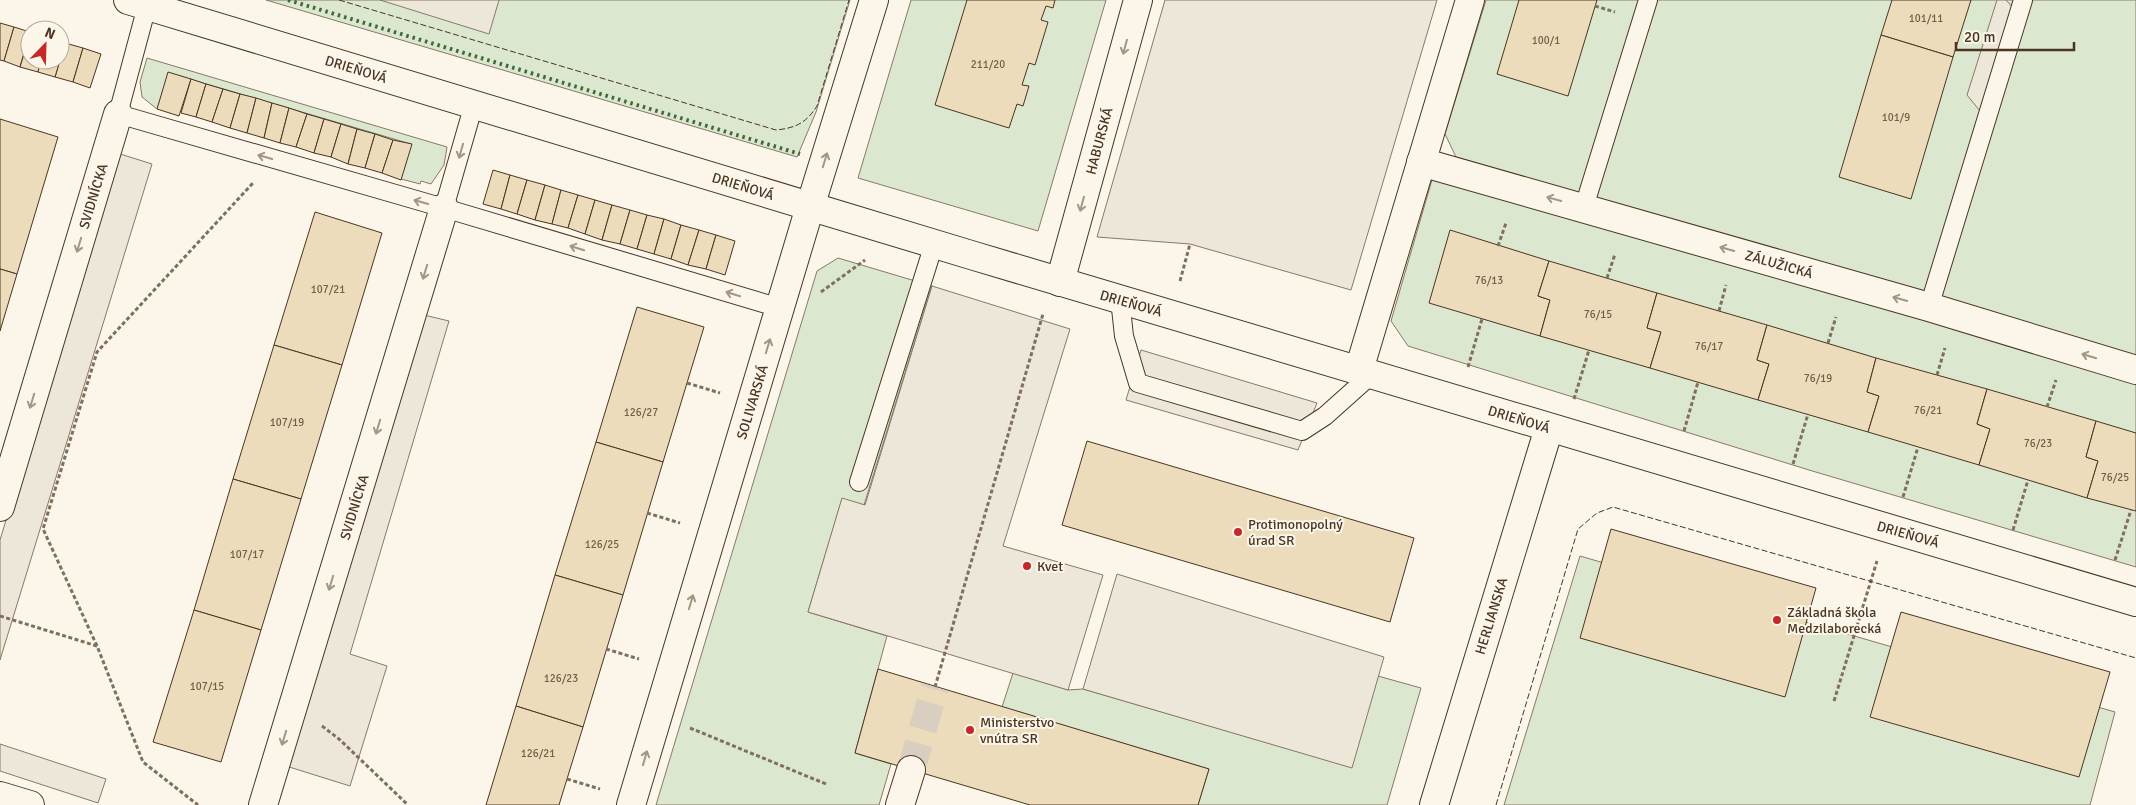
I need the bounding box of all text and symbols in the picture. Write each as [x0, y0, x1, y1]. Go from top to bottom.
house number: 101/11 [1909, 12, 1943, 25]
north arrow [20, 20, 70, 70]
scale bar [1956, 20, 2074, 52]
text: N [42, 24, 58, 43]
text: 20 m [1964, 28, 1995, 46]
house number: 100/1 [1532, 34, 1560, 47]
one-way arrow [1120, 39, 1129, 55]
street label: DRIEŇOVÁ [323, 52, 389, 87]
house number: 211/20 [971, 58, 1005, 71]
street label: HABURSKÁ [1082, 105, 1117, 177]
house number: 101/9 [1882, 111, 1910, 124]
one-way arrow [455, 142, 465, 158]
one-way arrow [258, 151, 274, 161]
one-way arrow [820, 153, 830, 169]
street label: SVIDNÍCKA [75, 161, 112, 231]
street label: DRIEŇOVÁ [710, 169, 776, 204]
one-way arrow [1547, 194, 1563, 203]
one-way arrow [1076, 195, 1086, 211]
one-way arrow [414, 196, 430, 206]
one-way arrow [73, 236, 83, 252]
one-way arrow [570, 242, 586, 252]
one-way arrow [1720, 243, 1736, 253]
street label: ZÁLUŽICKÁ [1743, 247, 1815, 282]
one-way arrow [420, 263, 430, 279]
house number: 76/13 [1475, 274, 1503, 287]
house number: 107/21 [311, 283, 345, 296]
street label: DRIEŇOVÁ [1098, 286, 1164, 321]
one-way arrow [725, 288, 741, 298]
one-way arrow [1893, 293, 1909, 303]
house number: 76/15 [1584, 308, 1612, 321]
one-way arrow [764, 339, 774, 355]
house number: 76/17 [1695, 340, 1723, 353]
one-way arrow [2082, 350, 2098, 360]
street label: SOLIVARSKÁ [733, 362, 772, 442]
house number: 76/19 [1804, 372, 1832, 385]
one-way arrow [27, 392, 37, 408]
street label: DRIEŇOVÁ [1486, 402, 1552, 437]
house number: 76/21 [1914, 404, 1942, 417]
house number: 126/27 [624, 406, 658, 419]
house number: 107/19 [270, 416, 304, 429]
one-way arrow [373, 419, 383, 435]
house number: 76/23 [2024, 437, 2052, 450]
house number: 76/25 [2101, 471, 2129, 484]
street label: SVIDNÍCKA [336, 472, 373, 542]
place label: Protimonopolný úrad SR [1248, 516, 1343, 549]
street label: DRIEŇOVÁ [1875, 517, 1941, 552]
marker: Protimonopolný úrad SR [1232, 526, 1244, 538]
house number: 126/25 [585, 538, 619, 551]
house number: 107/17 [230, 548, 264, 561]
place label: Kvet [1037, 558, 1063, 575]
marker: Kvet [1021, 560, 1033, 572]
one-way arrow [325, 574, 335, 590]
street label: HERLIANSKA [1472, 575, 1511, 657]
one-way arrow [687, 595, 697, 611]
place label: Základná škola Medzilaborecká [1787, 604, 1881, 637]
marker: Základná škola Medzilaborecká [1771, 614, 1783, 626]
house number: 126/23 [544, 672, 578, 685]
house number: 107/15 [190, 680, 224, 693]
place label: Ministerstvo vnútra SR [980, 714, 1054, 747]
marker: Ministerstvo vnútra SR [964, 724, 976, 736]
one-way arrow [278, 730, 288, 746]
house number: 126/21 [521, 747, 555, 760]
one-way arrow [641, 751, 651, 767]

